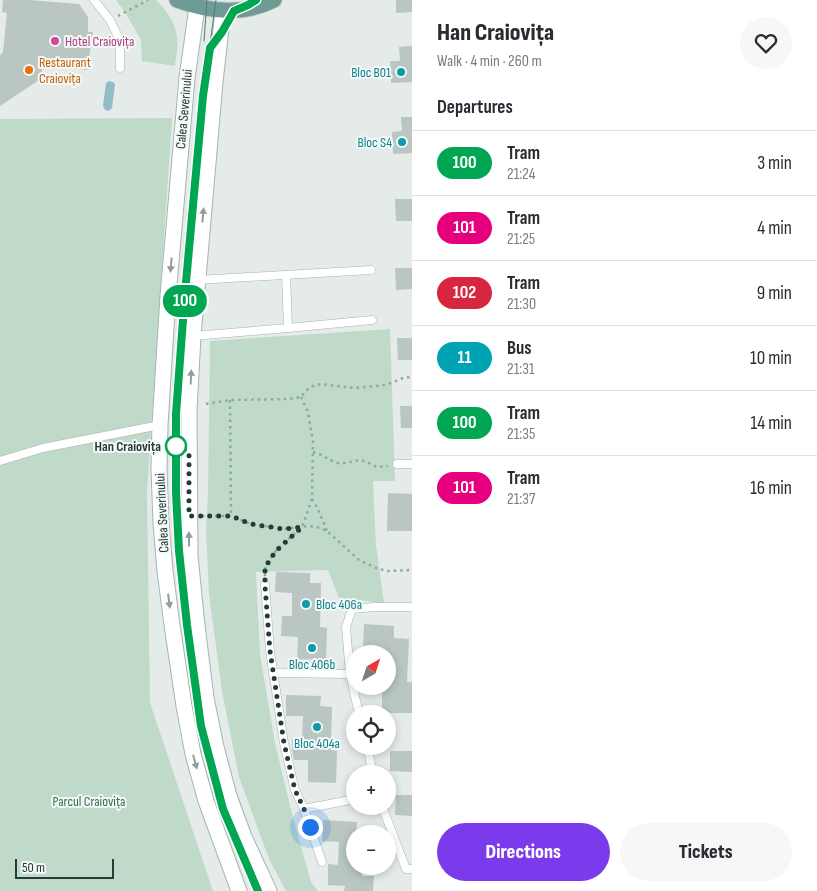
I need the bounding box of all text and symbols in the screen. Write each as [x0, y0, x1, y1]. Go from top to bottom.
button: heart [740, 17, 792, 69]
text: Han Craiovița [437, 18, 554, 47]
place label: Hotel Craiovița [65, 33, 134, 50]
marker: Hotel Craiovița [49, 35, 61, 47]
text: Walk · 4 min · 260 m [437, 52, 542, 71]
place label: Restaurant Craiovița [39, 54, 91, 87]
marker: Restaurant Craiovița [23, 64, 35, 76]
place label: Bloc B01 [351, 64, 391, 81]
marker: Bloc B01 [395, 66, 407, 78]
street label: Calea Severinului [172, 69, 196, 149]
text: Departures [437, 96, 513, 119]
place label: Bloc S4 [357, 134, 392, 151]
marker: Bloc S4 [396, 136, 408, 148]
text: Tram [507, 142, 540, 165]
text: 100 [452, 152, 477, 173]
text: 3 min [757, 152, 792, 175]
text: 21:24 [507, 165, 535, 184]
one-way arrow [199, 206, 207, 222]
text: Tram [507, 207, 540, 230]
text: 101 [453, 217, 476, 238]
text: 4 min [757, 217, 792, 240]
text: 21:25 [507, 230, 535, 249]
one-way arrow [167, 257, 175, 273]
text: Tram [507, 272, 540, 295]
text: 102 [453, 282, 476, 303]
text: 9 min [757, 282, 792, 305]
line badge: 100 [156, 285, 214, 317]
text: 100 [173, 290, 197, 311]
text: 21:30 [507, 295, 536, 314]
text: Bus [507, 337, 532, 360]
text: 11 [457, 347, 472, 368]
text: 10 min [750, 347, 792, 370]
text: 21:31 [507, 360, 535, 379]
one-way arrow [187, 368, 195, 384]
text: Tram [507, 402, 540, 425]
text: 100 [452, 412, 477, 433]
text: 14 min [751, 412, 792, 435]
text: 21:35 [507, 425, 535, 444]
marker: Han Craiovița [165, 435, 187, 457]
place label: Han Craiovița [95, 438, 161, 455]
text: Tram [507, 467, 540, 490]
street label: Calea Severinului [151, 473, 173, 553]
text: 101 [453, 477, 476, 498]
text: 16 min [750, 477, 792, 500]
text: 21:37 [507, 490, 535, 509]
one-way arrow [185, 531, 193, 547]
one-way arrow [165, 594, 173, 610]
place label: Bloc 406a [316, 596, 362, 613]
marker: Bloc 406a [300, 598, 312, 610]
marker: Bloc 406b [306, 642, 318, 654]
north arrow [346, 645, 396, 695]
map controls [346, 645, 396, 875]
place label: Bloc 406b [289, 656, 335, 673]
button: locate [346, 705, 396, 755]
marker: Bloc 404a [311, 721, 323, 733]
place label: Bloc 404a [294, 735, 340, 752]
one-way arrow [191, 754, 199, 769]
button: + [346, 765, 396, 815]
park label: Parcul Craiovița [52, 793, 126, 810]
your location [298, 815, 323, 840]
button: Directions [437, 823, 610, 881]
button: Tickets [620, 823, 792, 881]
button: − [346, 825, 396, 875]
scale bar [15, 856, 114, 879]
text: 50 m [22, 859, 45, 876]

